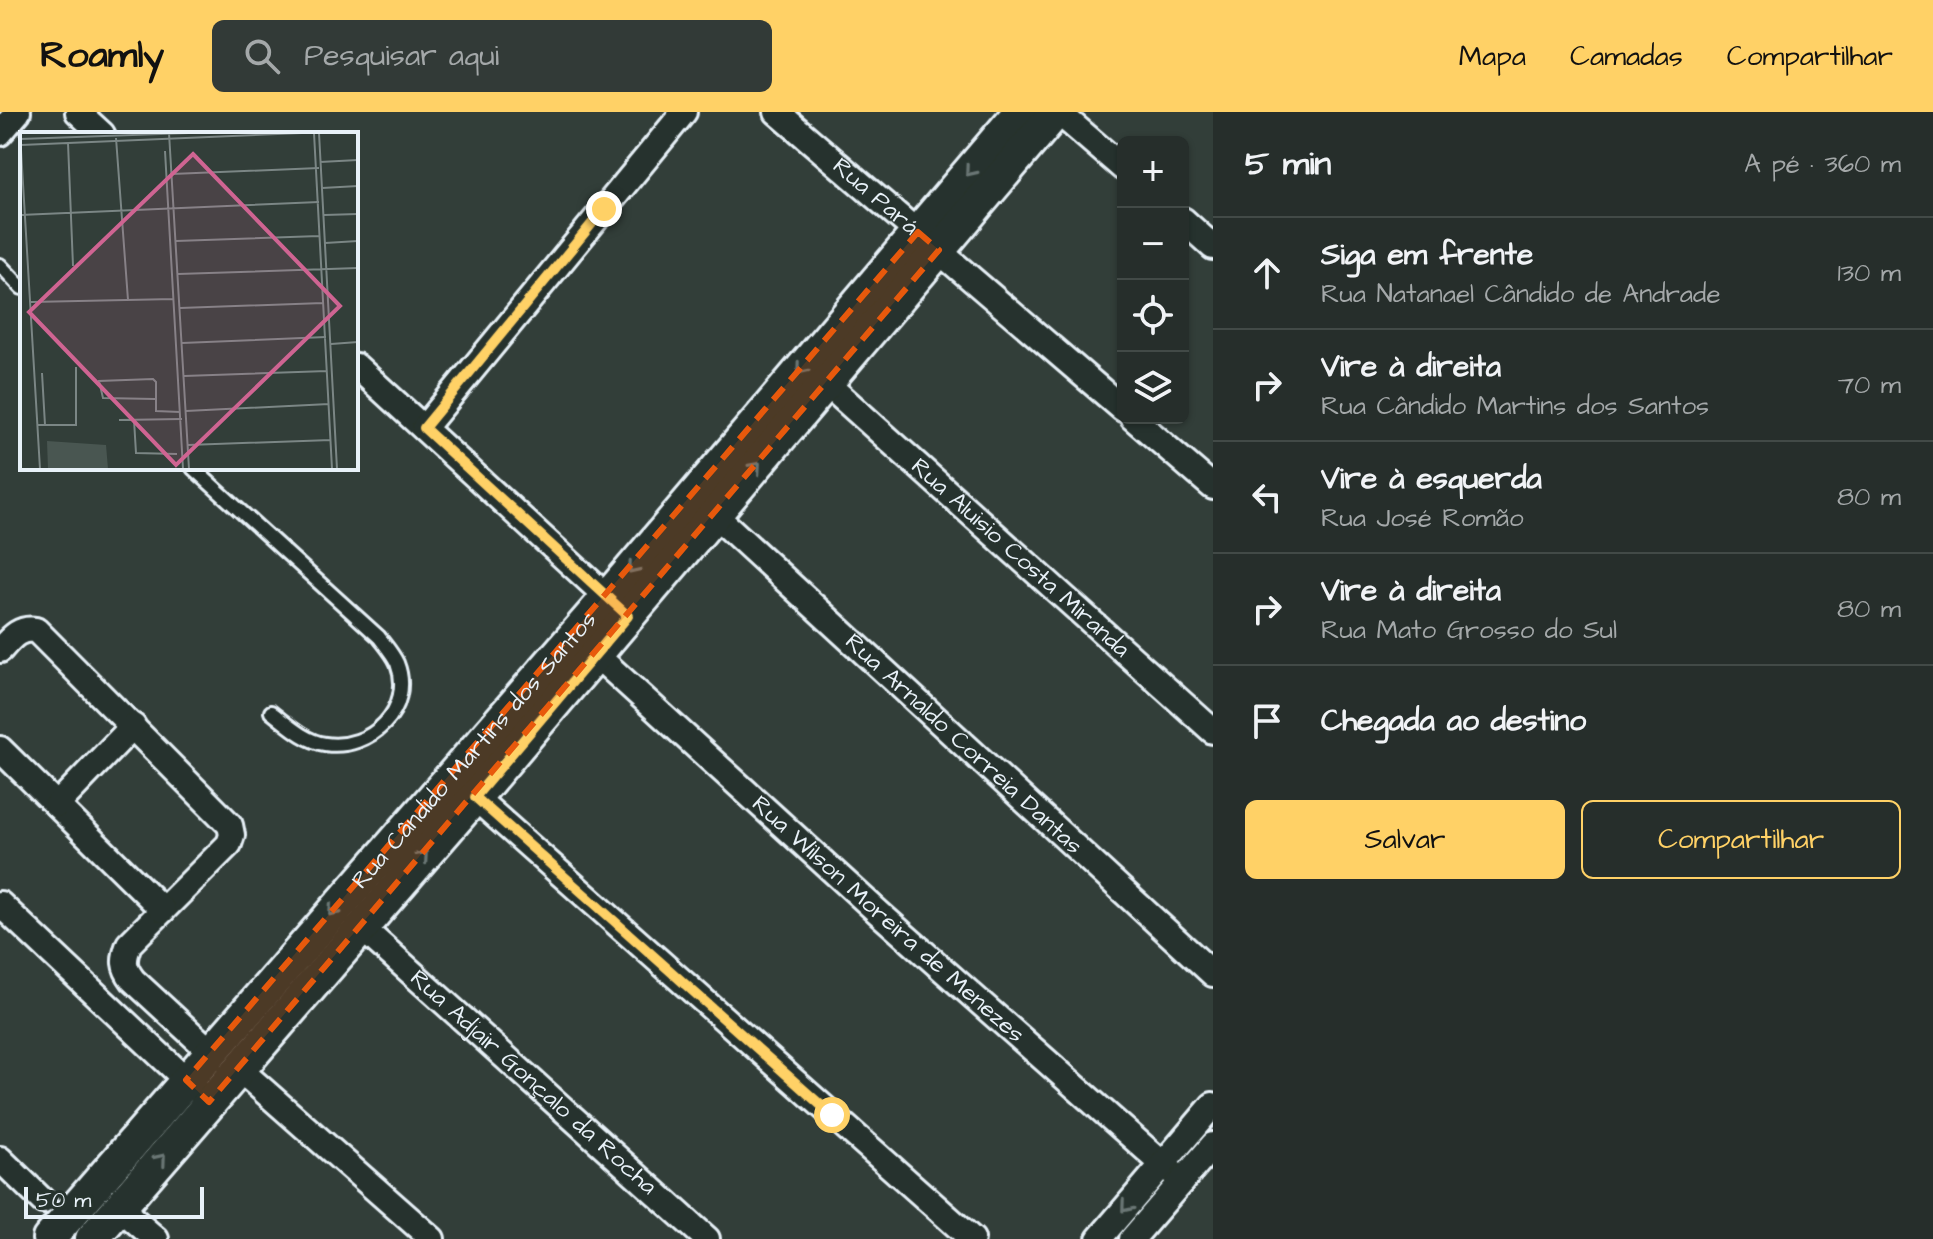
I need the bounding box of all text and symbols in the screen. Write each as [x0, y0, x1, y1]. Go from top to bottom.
search box [212, 20, 772, 92]
text: Roamly [40, 30, 164, 82]
icon: search [240, 34, 284, 78]
text: Pesquisar aqui [304, 35, 499, 77]
text: Mapa [1459, 37, 1526, 76]
text: Camadas [1570, 37, 1683, 76]
text: Compartilhar [1727, 37, 1893, 76]
inset map [20, 132, 358, 470]
map controls [1117, 136, 1189, 424]
button: + [1117, 136, 1189, 208]
text: 5 min [1245, 140, 1331, 188]
text: A pé · 360 m [1744, 146, 1901, 182]
street label: Rua Pará [825, 150, 926, 243]
one-way arrow [965, 162, 980, 177]
route end [586, 191, 622, 227]
button: − [1117, 208, 1189, 280]
text: Siga em frente [1321, 234, 1533, 276]
icon: ahead [1245, 251, 1289, 295]
text: 130 m [1837, 255, 1901, 291]
text: Rua Natanael Cândido de Andrade [1321, 276, 1720, 312]
button: locate [1117, 280, 1189, 352]
text: Vire à direita [1321, 346, 1501, 388]
button: layers [1117, 352, 1189, 424]
one-way arrow [796, 360, 811, 375]
icon: right [1245, 363, 1289, 407]
text: 70 m [1838, 367, 1901, 403]
text: Rua Cândido Martins dos Santos [1321, 388, 1709, 424]
street label: Rua Aluisio Costa Miranda [903, 450, 1138, 666]
text: Vire à esquerda [1321, 458, 1542, 500]
one-way arrow [746, 462, 761, 477]
icon: left [1245, 475, 1289, 519]
text: 80 m [1837, 479, 1901, 515]
text: Rua José Romão [1321, 500, 1524, 536]
one-way arrow [628, 558, 643, 573]
text: Vire à direita [1321, 570, 1501, 612]
icon: right [1245, 587, 1289, 631]
text: 80 m [1837, 591, 1901, 627]
street label: Rua Cândido Martins dos Santos [344, 604, 605, 897]
text: Rua Mato Grosso do Sul [1321, 612, 1617, 648]
street label: Rua Arnaldo Correia Dantas [837, 626, 1090, 862]
icon: arrive [1245, 699, 1289, 743]
text: Chegada ao destino [1321, 700, 1586, 742]
street label: Rua Wilson Moreira de Menezes [744, 788, 1032, 1051]
button: Salvar [1245, 800, 1565, 879]
button: Compartilhar [1581, 800, 1901, 879]
one-way arrow [413, 851, 428, 865]
one-way arrow [328, 902, 343, 917]
street label: Rua Adjair Gonçalo da Rocha [402, 962, 664, 1203]
route start [814, 1097, 850, 1133]
one-way arrow [151, 1153, 166, 1168]
scale bar [24, 1183, 204, 1219]
text: 50 m [36, 1185, 91, 1216]
one-way arrow [1121, 1197, 1136, 1212]

